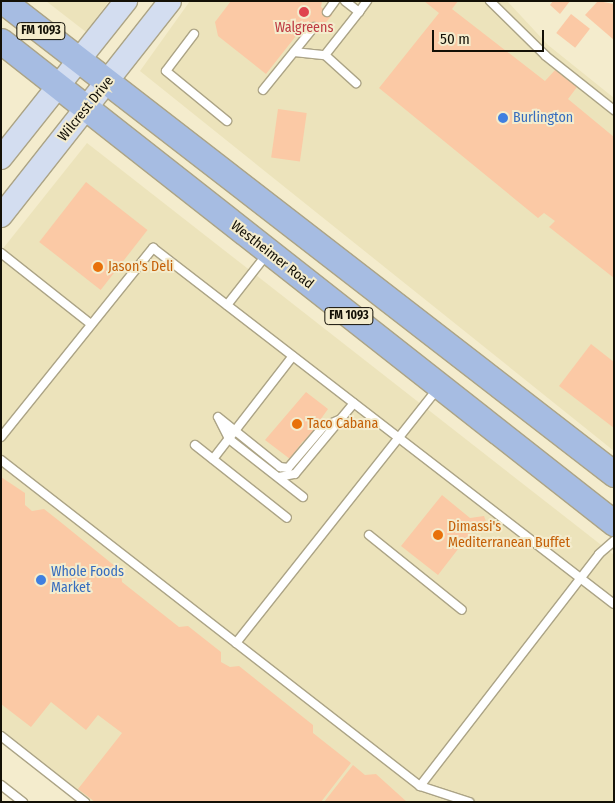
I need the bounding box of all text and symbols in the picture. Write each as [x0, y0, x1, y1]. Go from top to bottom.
marker: Walgreens [298, 6, 310, 18]
place label: Walgreens [275, 20, 333, 36]
scale bar [435, 20, 548, 52]
road number: FM 1093 [16, 22, 66, 40]
text: 50 m [440, 30, 470, 48]
street label: Wilcrest Drive [55, 73, 117, 145]
place label: Burlington [513, 110, 573, 126]
marker: Burlington [497, 112, 509, 124]
street label: Westheimer Road [227, 217, 317, 293]
place label: Jason's Deli [108, 259, 173, 275]
marker: Jason's Deli [92, 261, 104, 273]
road number: FM 1093 [324, 306, 374, 326]
place label: Taco Cabana [307, 416, 378, 432]
marker: Taco Cabana [291, 418, 303, 430]
place label: Dimassi's Mediterranean Buffet [448, 519, 570, 552]
marker: Dimassi's Mediterranean Buffet [432, 529, 444, 541]
place label: Whole Foods Market [51, 564, 124, 596]
marker: Whole Foods Market [35, 574, 47, 586]

